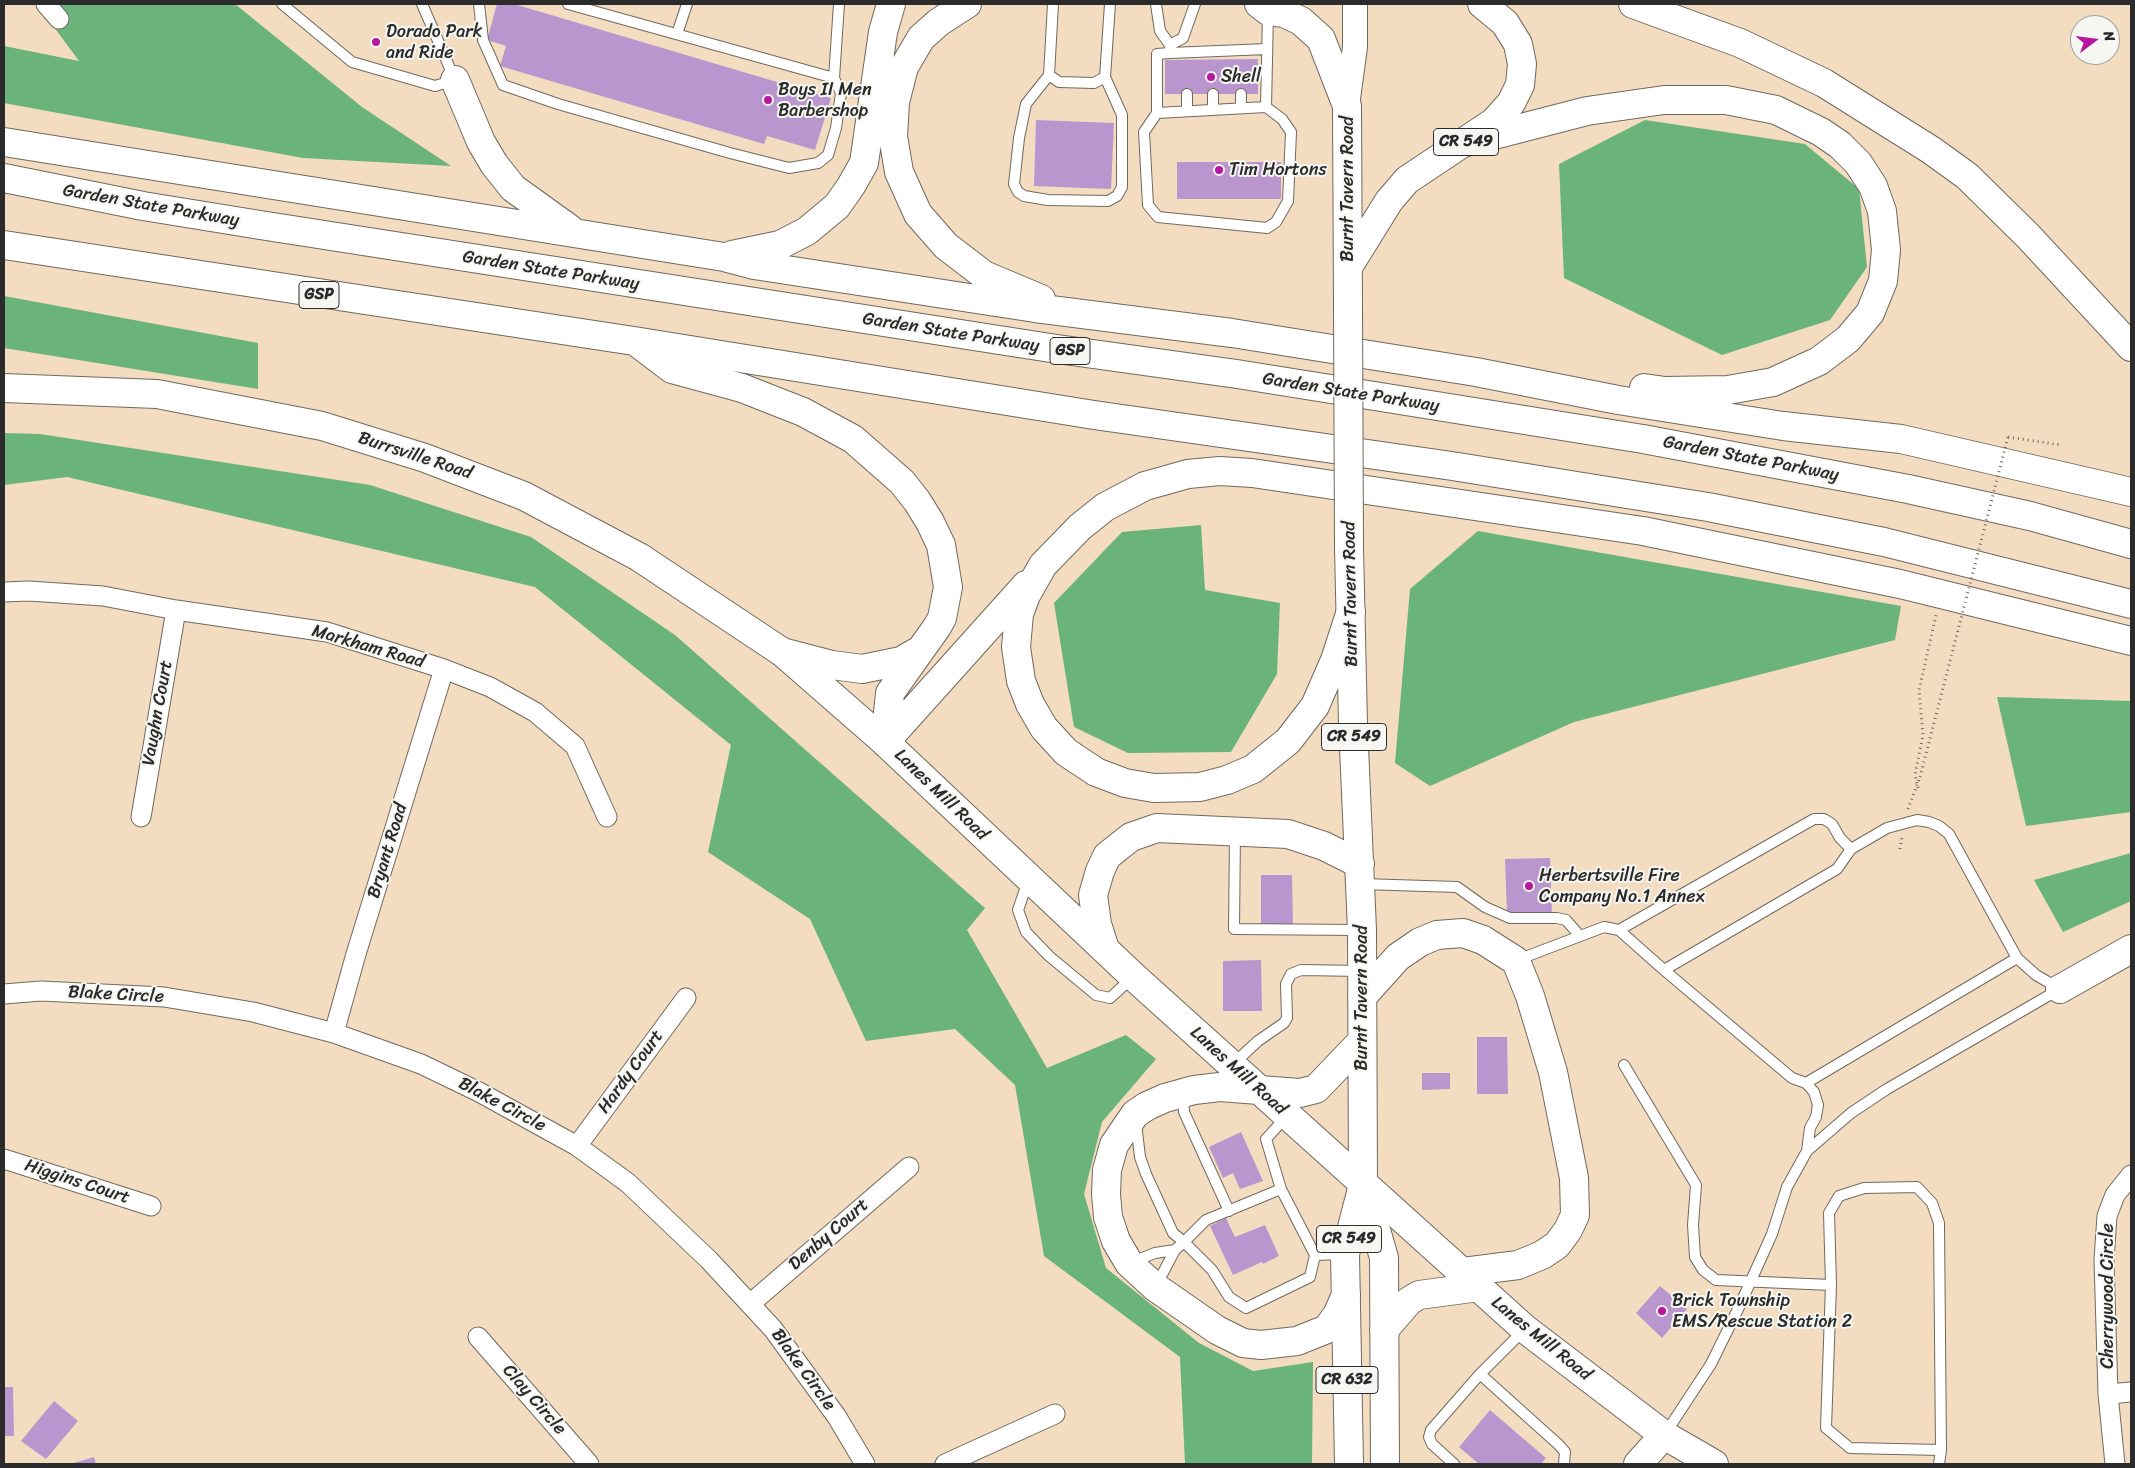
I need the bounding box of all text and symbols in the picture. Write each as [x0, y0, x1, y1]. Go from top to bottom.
north arrow [2070, 15, 2120, 65]
place label: Dorado Park and Ride [386, 21, 482, 64]
text: N [2096, 28, 2122, 44]
marker: Dorado Park and Ride [370, 36, 382, 48]
place label: Shell [1221, 66, 1261, 88]
marker: Shell [1205, 71, 1217, 83]
place label: Boys II Men Barbershop [778, 79, 872, 122]
marker: Boys II Men Barbershop [762, 94, 774, 106]
street label: Burnt Tavern Road [1337, 116, 1359, 262]
road number: CR 549 [1434, 128, 1498, 156]
place label: Tim Hortons [1229, 159, 1327, 181]
marker: Tim Hortons [1213, 164, 1225, 176]
street label: Garden State Parkway [61, 180, 241, 232]
street label: Garden State Parkway [461, 246, 641, 296]
road number: GSP [299, 282, 339, 308]
street label: Garden State Parkway [861, 308, 1041, 358]
road number: GSP [1050, 338, 1090, 364]
street label: Garden State Parkway [1261, 368, 1441, 418]
street label: Burrsville Road [355, 427, 475, 485]
street label: Garden State Parkway [1661, 431, 1841, 487]
street label: Burnt Tavern Road [1339, 521, 1363, 667]
street label: Markham Road [309, 621, 427, 673]
street label: Vaughn Court [138, 659, 178, 767]
road number: CR 549 [1322, 724, 1386, 750]
street label: Lanes Mill Road [889, 745, 993, 845]
street label: Bryant Road [363, 801, 413, 901]
place label: Herbertsville Fire Company No.1 Annex [1539, 865, 1705, 908]
marker: Herbertsville Fire Company No.1 Annex [1523, 880, 1535, 892]
street label: Burnt Tavern Road [1351, 925, 1373, 1071]
street label: Blake Circle [68, 982, 164, 1008]
street label: Lanes Mill Road [1185, 1022, 1291, 1120]
street label: Hardy Court [594, 1026, 668, 1118]
street label: Blake Circle [455, 1073, 549, 1137]
street label: Higgins Court [22, 1155, 132, 1209]
street label: Denby Court [785, 1195, 873, 1275]
street label: Cherrywood Circle [2097, 1223, 2119, 1369]
road number: CR 549 [1316, 1226, 1382, 1252]
place label: Brick Township EMS/Rescue Station 2 [1672, 1290, 1852, 1332]
street label: Lanes Mill Road [1487, 1292, 1595, 1386]
marker: Brick Township EMS/Rescue Station 2 [1656, 1305, 1668, 1317]
street label: Blake Circle [766, 1325, 840, 1415]
street label: Clay Circle [498, 1360, 570, 1440]
road number: CR 632 [1316, 1366, 1378, 1394]

